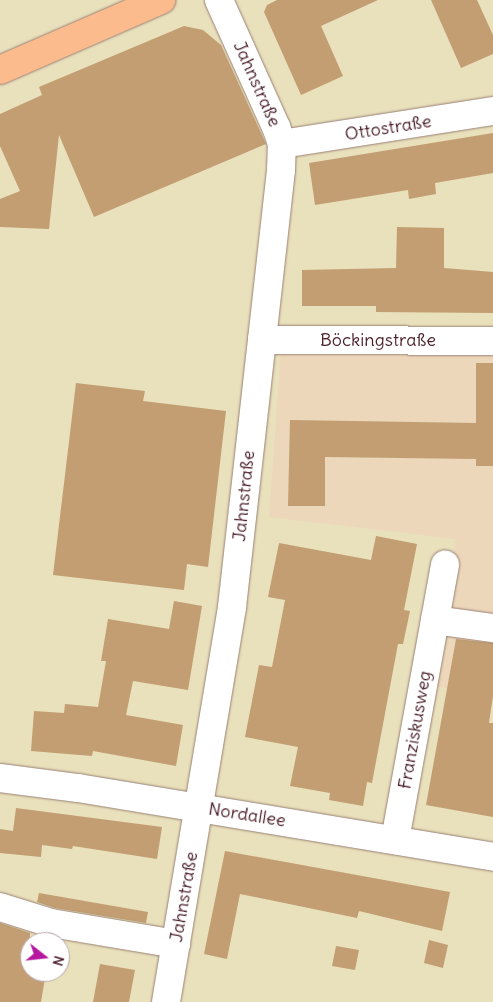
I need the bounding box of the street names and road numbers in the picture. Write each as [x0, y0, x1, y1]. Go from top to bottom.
street label: Jahnstraße [229, 38, 285, 130]
street label: Ottostraße [343, 111, 433, 145]
street label: Böckingstraße [320, 329, 436, 351]
street label: Jahnstraße [228, 449, 260, 543]
street label: Franziskusweg [394, 669, 436, 791]
street label: Nordallee [207, 798, 287, 832]
street label: Jahnstraße [165, 850, 203, 944]

